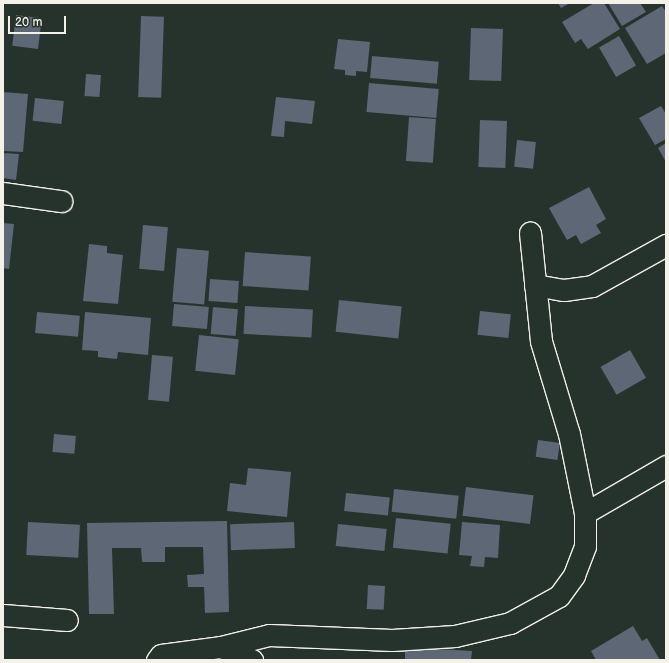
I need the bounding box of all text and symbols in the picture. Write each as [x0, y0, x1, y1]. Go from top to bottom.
scale bar [10, 8, 68, 34]
text: 20 m [15, 15, 42, 30]

